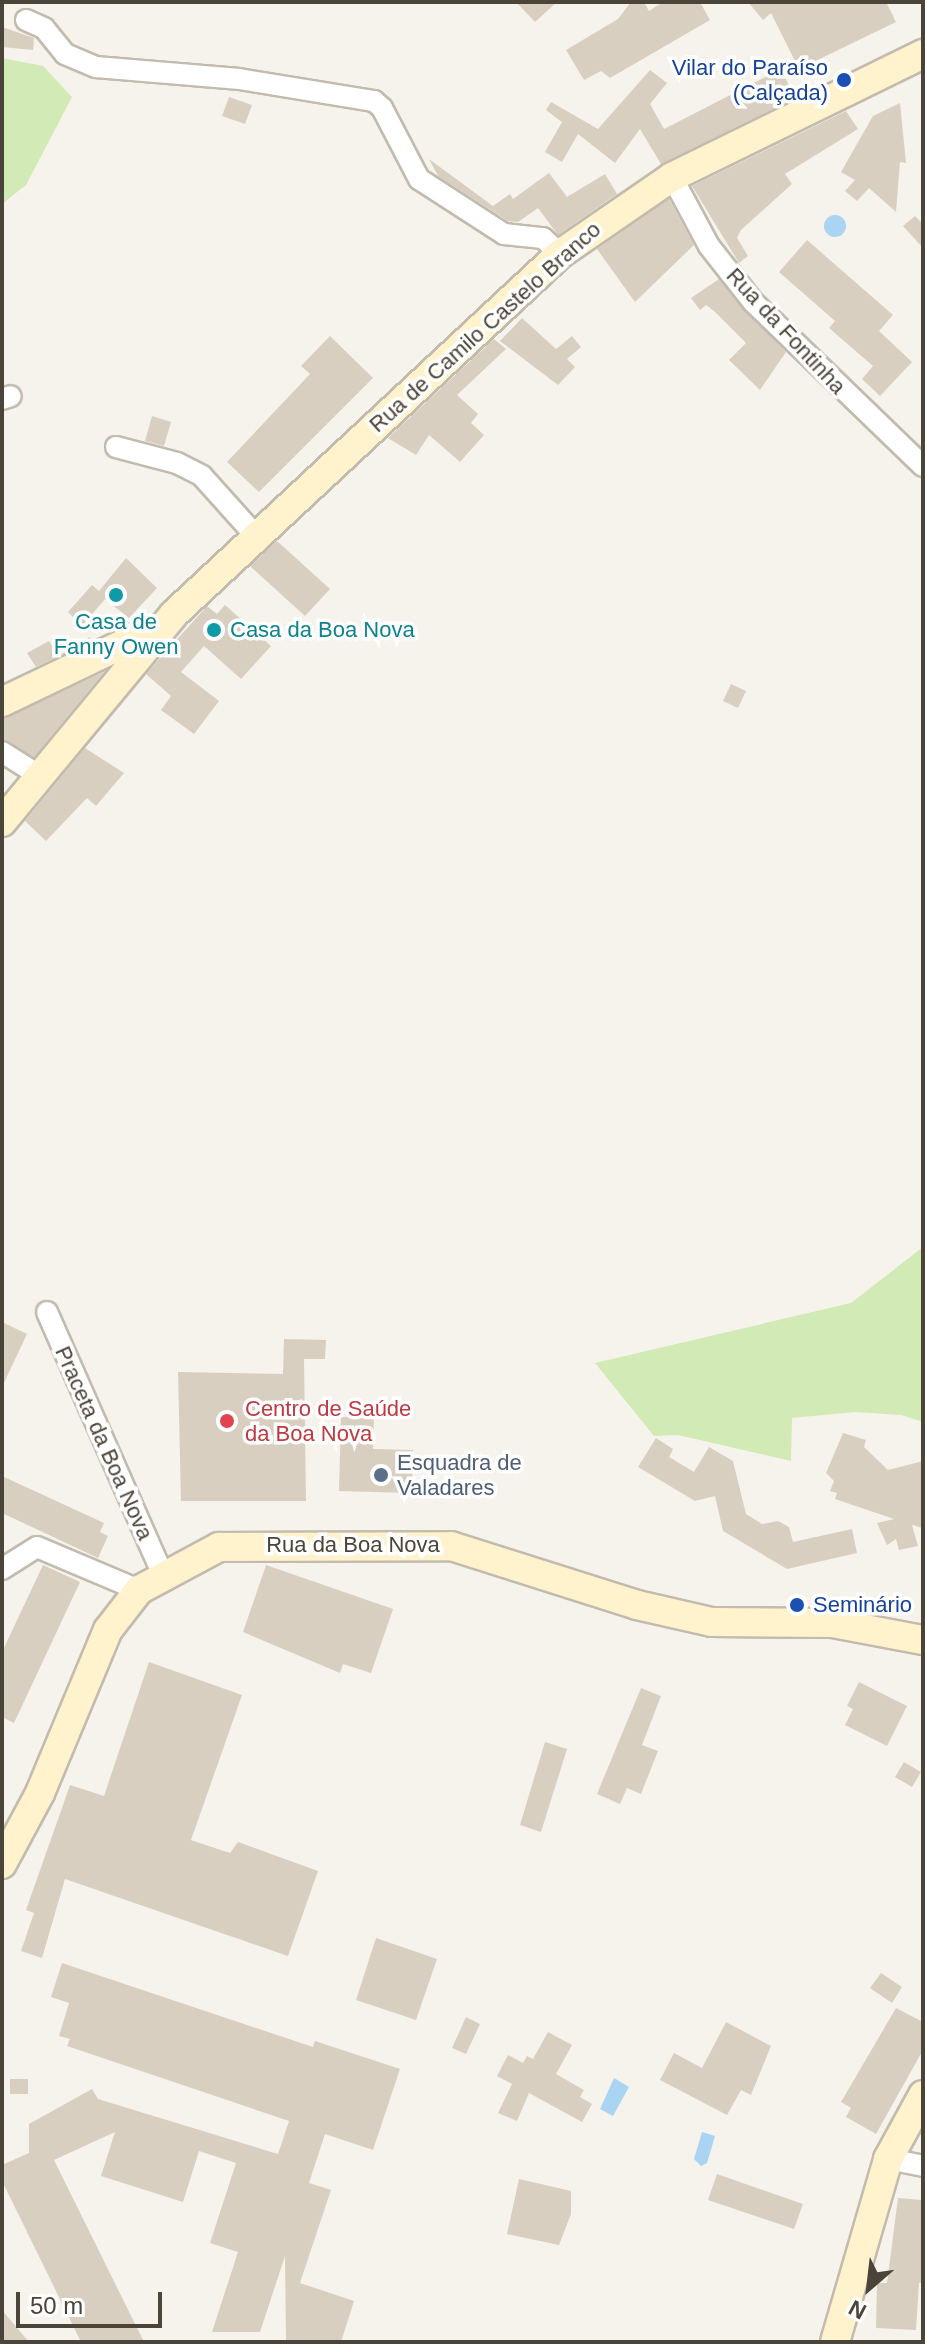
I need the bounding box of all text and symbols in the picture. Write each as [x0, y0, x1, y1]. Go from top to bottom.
place label: Vilar do Paraíso (Calçada) [672, 54, 828, 106]
marker: Vilar do Paraíso (Calçada) [835, 71, 853, 89]
street label: Rua de Camilo Castelo Branco [364, 216, 606, 438]
street label: Rua da Fontinha [721, 263, 851, 399]
marker: Casa de Fanny Owen [107, 586, 125, 604]
place label: Casa de Fanny Owen [54, 608, 178, 660]
place label: Casa da Boa Nova [230, 617, 415, 643]
marker: Casa da Boa Nova [205, 621, 223, 639]
street label: Praceta da Boa Nova [49, 1342, 159, 1544]
place label: Centro de Saúde da Boa Nova [245, 1395, 411, 1446]
marker: Centro de Saúde da Boa Nova [216, 1410, 238, 1432]
place label: Esquadra de Valadares [397, 1449, 522, 1500]
marker: Esquadra de Valadares [372, 1466, 390, 1484]
street label: Rua da Boa Nova [266, 1532, 440, 1558]
place label: Seminário [813, 1592, 912, 1618]
marker: Seminário [788, 1596, 806, 1614]
north arrow [829, 2248, 909, 2328]
scale bar [20, 2276, 166, 2326]
text: 50 m [30, 2292, 83, 2319]
text: N [845, 2295, 870, 2324]

